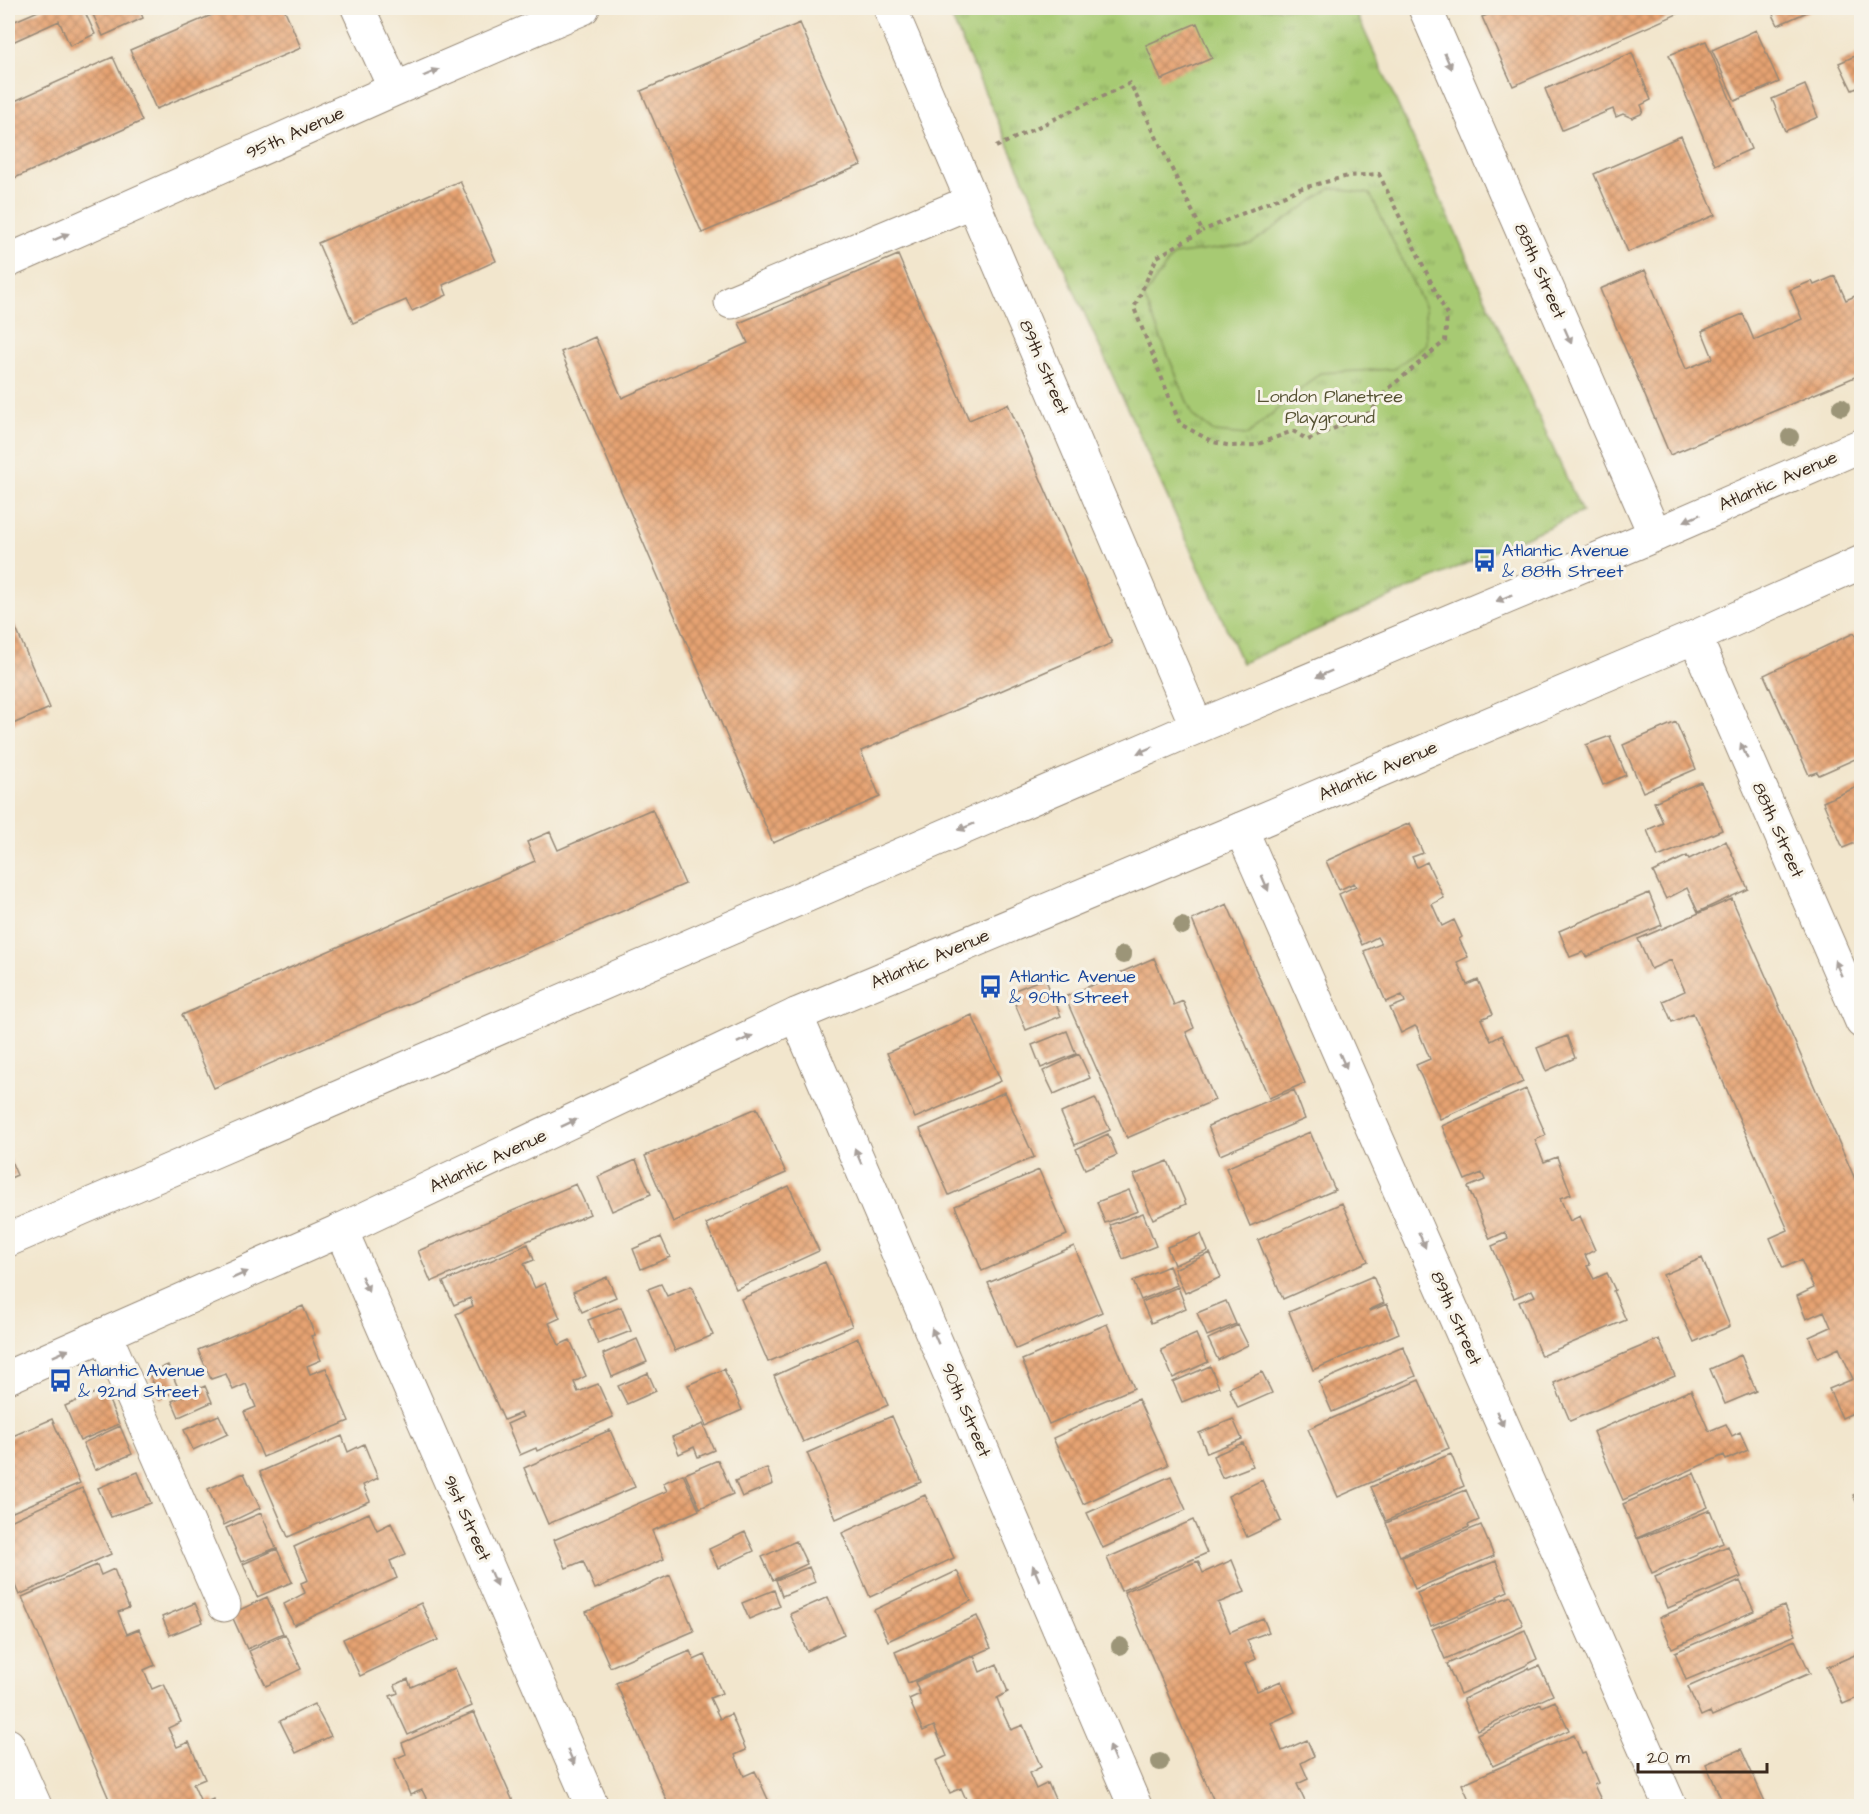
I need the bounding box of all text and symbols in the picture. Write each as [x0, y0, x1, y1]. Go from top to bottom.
one-way arrow [1444, 52, 1453, 70]
one-way arrow [422, 68, 440, 77]
street label: 95th Avenue [242, 100, 348, 166]
street label: 88th Street [1508, 219, 1573, 323]
one-way arrow [52, 232, 70, 242]
street label: 89th Street [1013, 316, 1075, 419]
one-way arrow [1564, 327, 1573, 345]
park label: London Planetree Playground [1257, 384, 1403, 431]
street label: Atlantic Avenue [1715, 445, 1842, 517]
one-way arrow [1683, 513, 1701, 523]
place label: Atlantic Avenue & 88th Street [1502, 538, 1629, 584]
bus stop icon: Atlantic Avenue & 88th Street [1471, 547, 1497, 573]
one-way arrow [1495, 594, 1513, 603]
one-way arrow [1315, 669, 1333, 679]
street label: Atlantic Avenue [1315, 735, 1442, 807]
one-way arrow [1738, 742, 1748, 760]
one-way arrow [1135, 745, 1153, 755]
street label: 88th Street [1746, 778, 1811, 882]
one-way arrow [956, 822, 974, 832]
one-way arrow [1260, 874, 1270, 892]
street label: Atlantic Avenue [867, 923, 994, 995]
one-way arrow [1833, 959, 1843, 977]
place label: Atlantic Avenue & 90th Street [1009, 964, 1136, 1010]
bus stop icon: Atlantic Avenue & 90th Street [978, 973, 1004, 999]
one-way arrow [737, 1035, 754, 1044]
one-way arrow [1338, 1053, 1348, 1071]
one-way arrow [561, 1118, 578, 1127]
street label: Atlantic Avenue [425, 1123, 551, 1199]
one-way arrow [853, 1147, 863, 1165]
one-way arrow [1417, 1231, 1427, 1249]
street label: 89th Street [1424, 1267, 1488, 1370]
one-way arrow [231, 1270, 249, 1280]
one-way arrow [360, 1275, 370, 1293]
one-way arrow [930, 1327, 939, 1345]
one-way arrow [53, 1348, 71, 1358]
place label: Atlantic Avenue & 92nd Street [78, 1358, 205, 1404]
street label: 90th Street [935, 1359, 997, 1462]
bus stop icon: Atlantic Avenue & 92nd Street [47, 1367, 73, 1393]
one-way arrow [1495, 1410, 1505, 1428]
street label: 91st Street [437, 1471, 497, 1566]
one-way arrow [1031, 1564, 1041, 1582]
one-way arrow [488, 1570, 498, 1588]
scale bar [1638, 1736, 1767, 1774]
one-way arrow [1107, 1743, 1117, 1761]
text: 20 m [1647, 1745, 1690, 1770]
one-way arrow [566, 1749, 575, 1766]

